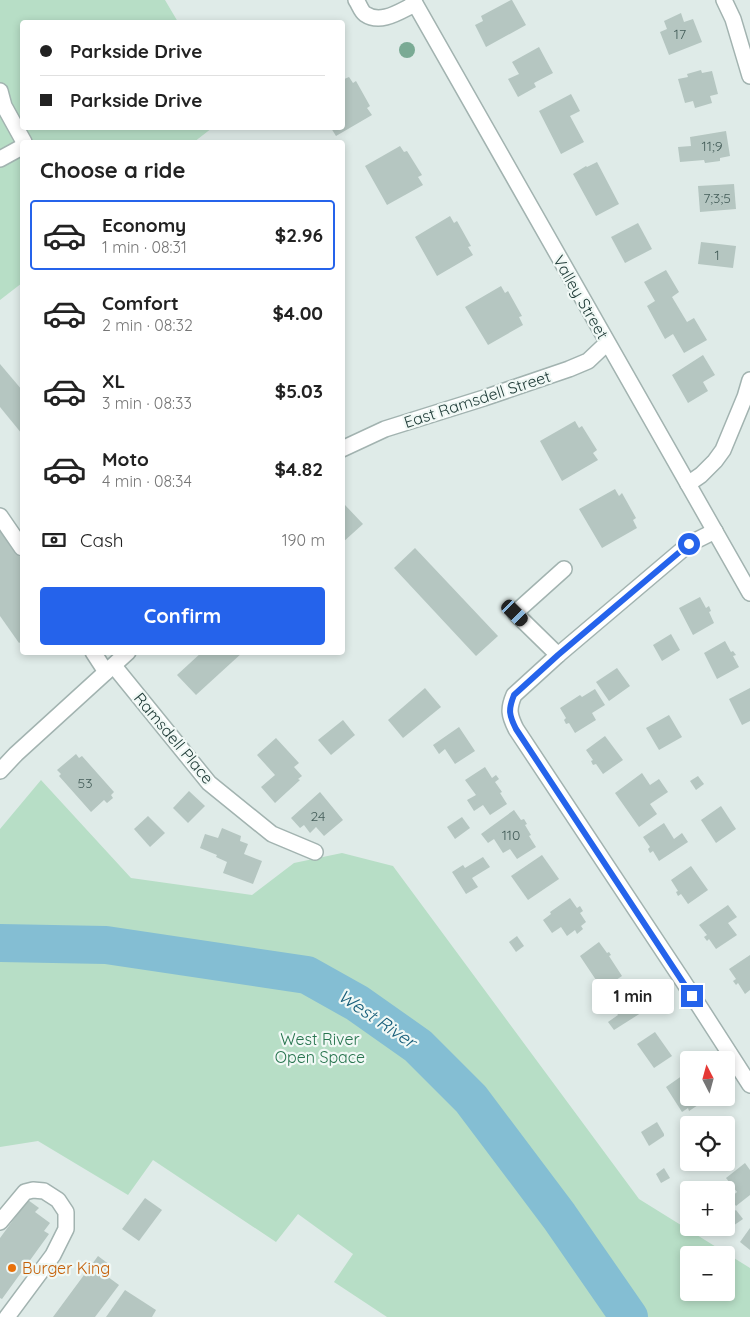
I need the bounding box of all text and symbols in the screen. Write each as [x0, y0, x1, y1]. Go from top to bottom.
house number: 17 [674, 25, 686, 43]
text: Parkside Drive [70, 39, 202, 63]
text: Parkside Drive [70, 88, 202, 112]
house number: 11;9 [702, 137, 723, 155]
text: Choose a ride [40, 156, 185, 184]
house number: 7;3;5 [703, 189, 731, 207]
icon: car [42, 213, 87, 258]
text: Economy [102, 213, 186, 237]
text: $2.96 [275, 223, 323, 247]
text: 1 min · 08:31 [102, 237, 187, 257]
house number: 1 [714, 246, 720, 264]
street label: Valley Street [549, 252, 613, 342]
icon: car [42, 291, 87, 336]
text: Comfort [102, 291, 179, 315]
text: $4.00 [272, 301, 323, 325]
text: 2 min · 08:32 [102, 315, 193, 335]
street label: East Ramsdell Street [401, 366, 553, 432]
icon: car [42, 369, 87, 414]
text: XL [102, 369, 125, 393]
text: $5.03 [275, 379, 323, 403]
text: 3 min · 08:33 [102, 393, 192, 413]
icon: car [42, 447, 87, 492]
text: Moto [102, 447, 149, 471]
text: $4.82 [275, 457, 323, 481]
text: 4 min · 08:34 [102, 471, 192, 491]
icon: cash [40, 526, 68, 554]
text: Cash [80, 528, 124, 552]
text: 190 m [282, 530, 325, 550]
route start [678, 533, 700, 555]
button: Confirm [40, 587, 325, 645]
car [499, 597, 530, 629]
street label: Ramsdell Place [130, 688, 218, 788]
house number: 53 [78, 774, 92, 792]
house number: 24 [311, 807, 325, 825]
house number: 110 [502, 826, 520, 844]
callout: 1 min [592, 978, 674, 1014]
water label: West River [334, 984, 422, 1054]
route end [681, 985, 703, 1007]
text: 1 min [614, 986, 652, 1006]
park label: West River Open Space [275, 1029, 365, 1067]
north arrow [680, 1051, 735, 1106]
map controls [680, 1051, 735, 1301]
button: locate [680, 1116, 735, 1171]
button: + [680, 1181, 735, 1236]
button: − [680, 1246, 735, 1301]
place label: Burger King [22, 1258, 110, 1278]
marker: Burger King [6, 1262, 18, 1274]

